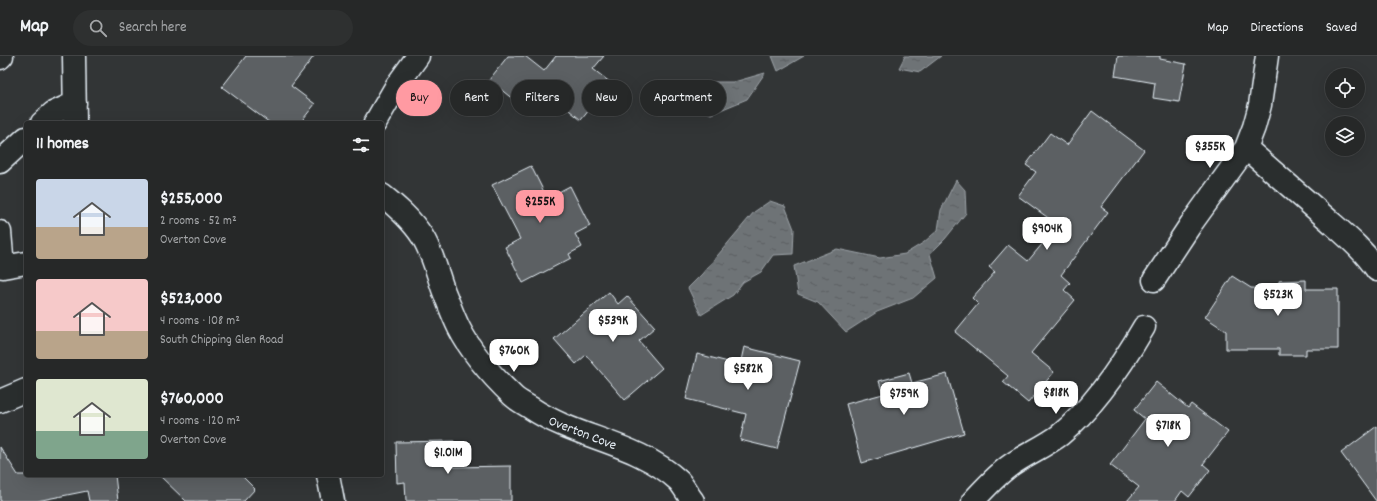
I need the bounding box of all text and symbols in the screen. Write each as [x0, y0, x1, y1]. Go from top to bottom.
search box [73, 10, 353, 46]
text: Map [20, 14, 49, 41]
icon: search [87, 17, 109, 39]
text: Search here [119, 17, 187, 39]
text: Map [1207, 18, 1229, 38]
text: Directions [1251, 18, 1304, 38]
text: Saved [1326, 18, 1357, 38]
map controls [1325, 68, 1365, 156]
button: locate [1325, 68, 1365, 108]
chip: Buy [396, 80, 442, 116]
chip: Rent [450, 80, 503, 116]
chip: Filters [511, 80, 574, 116]
chip: New [582, 80, 632, 116]
chip: Apartment [640, 80, 726, 116]
button: layers [1325, 116, 1365, 156]
text: 11 homes [36, 133, 89, 157]
icon: filters [350, 134, 372, 156]
pin: $355K [1182, 135, 1238, 169]
text: $355K [1195, 138, 1225, 157]
text: $255,000 [160, 188, 223, 212]
pin: $255K [512, 190, 568, 224]
text: $255K [525, 193, 555, 212]
icon: home [68, 195, 116, 243]
text: 2 rooms · 52 m² [160, 212, 237, 231]
pin: $904K [1019, 217, 1075, 251]
text: $904K [1031, 220, 1063, 239]
text: Overton Cove [160, 231, 226, 250]
pin: $523K [1250, 283, 1306, 317]
text: $523K [1263, 286, 1293, 305]
text: $523,000 [160, 288, 223, 312]
icon: home [68, 295, 116, 343]
pin: $539K [585, 309, 641, 343]
text: 4 rooms · 108 m² [160, 312, 240, 331]
text: $539K [598, 312, 628, 331]
text: South Chipping Glen Road [160, 331, 283, 350]
pin: $760K [486, 339, 542, 373]
text: $760K [498, 342, 530, 361]
pin: $582K [720, 357, 776, 391]
text: $582K [733, 360, 763, 379]
pin: $818K [1028, 381, 1084, 415]
pin: $759K [876, 382, 932, 416]
text: $818K [1043, 384, 1069, 403]
text: $759K [889, 385, 919, 404]
text: $760,000 [160, 388, 224, 412]
icon: home [68, 395, 116, 443]
text: 4 rooms · 120 m² [160, 412, 240, 431]
street label: Overton Cove [545, 412, 619, 456]
pin: $718K [1140, 414, 1196, 448]
text: $718K [1155, 417, 1181, 436]
text: Overton Cove [160, 431, 226, 450]
pin: $1.01M [415, 441, 481, 475]
text: $1.01M [433, 444, 463, 463]

